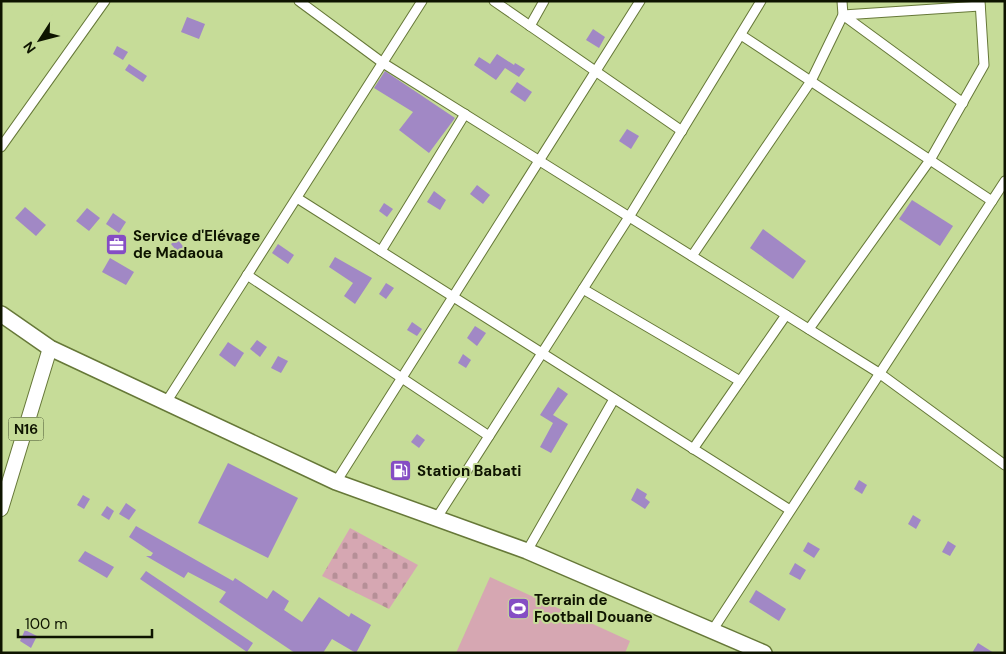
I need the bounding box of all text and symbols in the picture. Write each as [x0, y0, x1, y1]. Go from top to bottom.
north arrow [15, 15, 65, 65]
text: N [19, 38, 40, 57]
place label: Service d'Elévage de Madaoua [133, 226, 260, 263]
office icon: Service d'Elévage de Madaoua [105, 233, 129, 257]
road number: N16 [8, 418, 44, 440]
fuel station icon: Station Babati [389, 459, 413, 483]
place label: Station Babati [417, 461, 521, 481]
place label: Terrain de Football Douane [534, 590, 653, 627]
sports icon: Terrain de Football Douane [506, 597, 530, 621]
scale bar [18, 606, 151, 638]
text: 100 m [25, 614, 68, 634]

